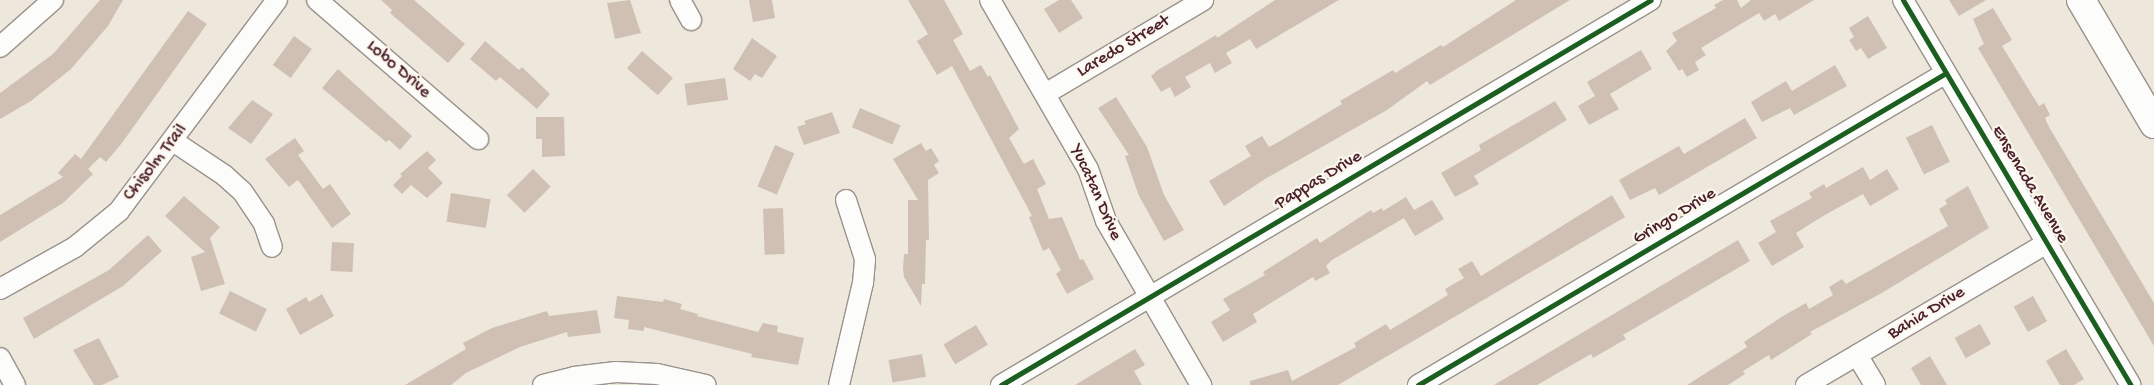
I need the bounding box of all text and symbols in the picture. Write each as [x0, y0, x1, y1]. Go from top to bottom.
street label: Laredo Street [1074, 11, 1174, 83]
street label: Lobo Drive [361, 36, 435, 104]
street label: Chisolm Trail [119, 120, 193, 206]
street label: Ensenada Avenue [1985, 122, 2073, 248]
street label: Yucatan Drive [1064, 142, 1126, 244]
street label: Pappas Drive [1272, 147, 1366, 215]
street label: Gringo Drive [1629, 184, 1721, 250]
street label: Bahia Drive [1884, 283, 1970, 345]

